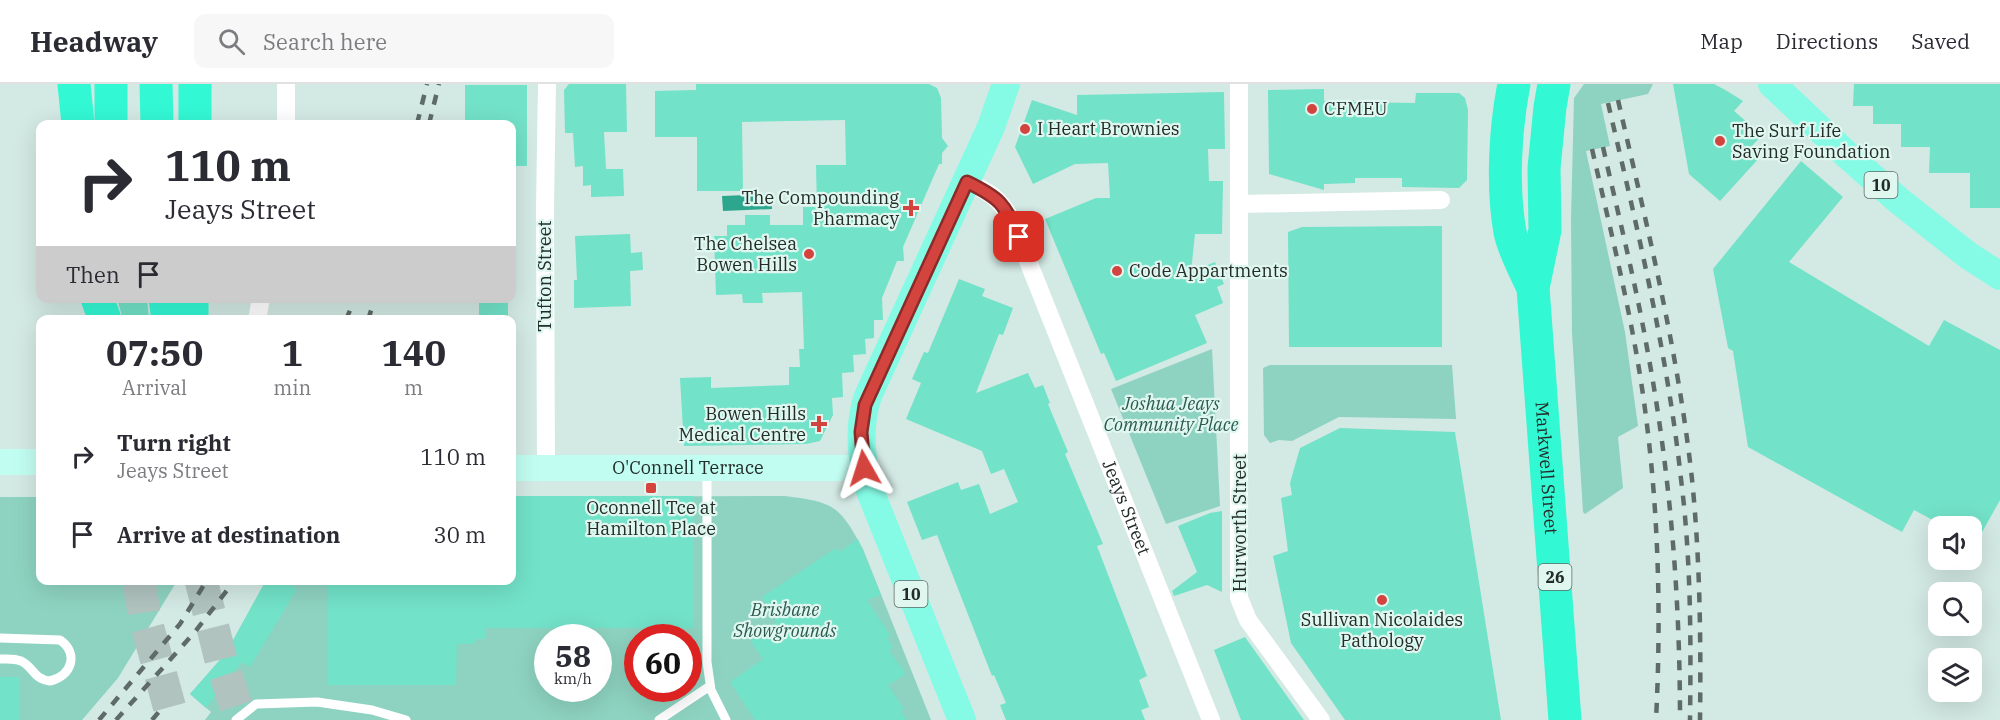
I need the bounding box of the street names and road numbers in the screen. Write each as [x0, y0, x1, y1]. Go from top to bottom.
road number: 10 [1864, 172, 1898, 198]
street label: Tufton Street [533, 220, 556, 332]
street label: Markwell Street [1530, 401, 1563, 535]
street label: Hurworth Street [1228, 454, 1251, 592]
street label: O'Connell Terrace [612, 456, 764, 479]
street label: Jeays Street [1097, 456, 1156, 558]
road number: 26 [1538, 564, 1572, 590]
road number: 10 [894, 581, 928, 607]

